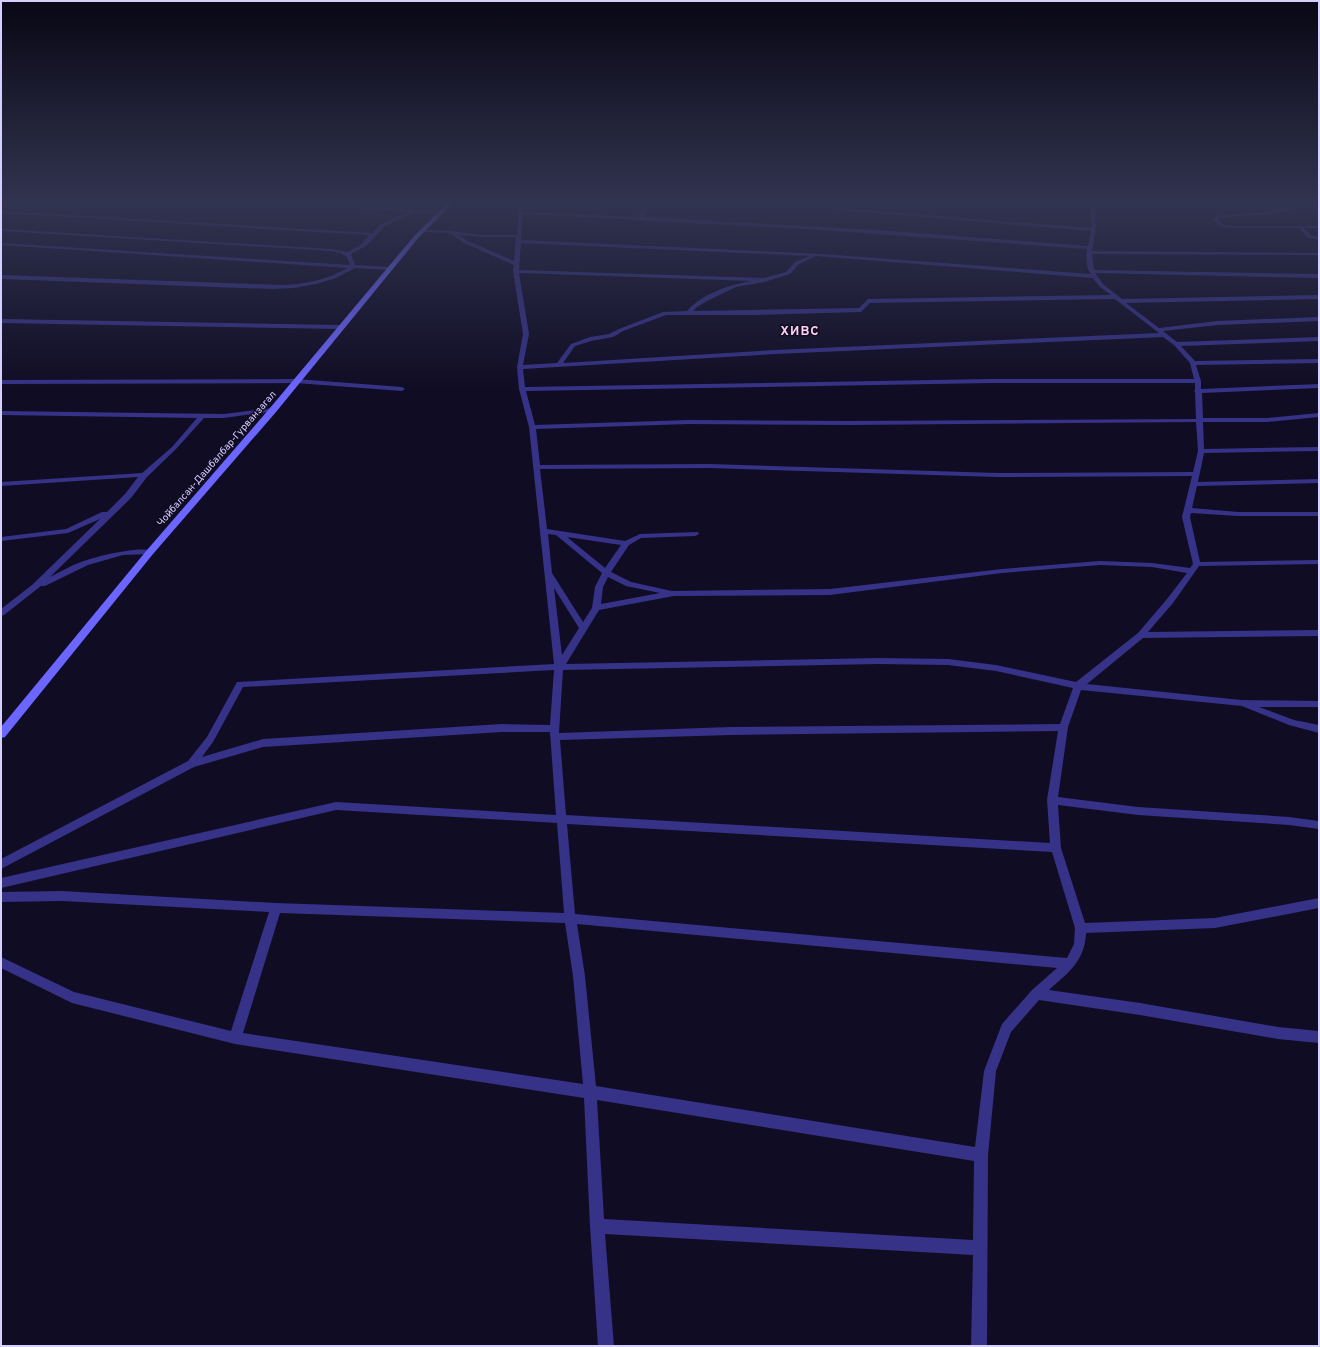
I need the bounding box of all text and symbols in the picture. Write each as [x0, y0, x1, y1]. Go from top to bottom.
district label: ХИВС [780, 324, 820, 340]
street label: Чойбалсан-Дашбалбар-Гурванзагал [154, 388, 280, 530]

